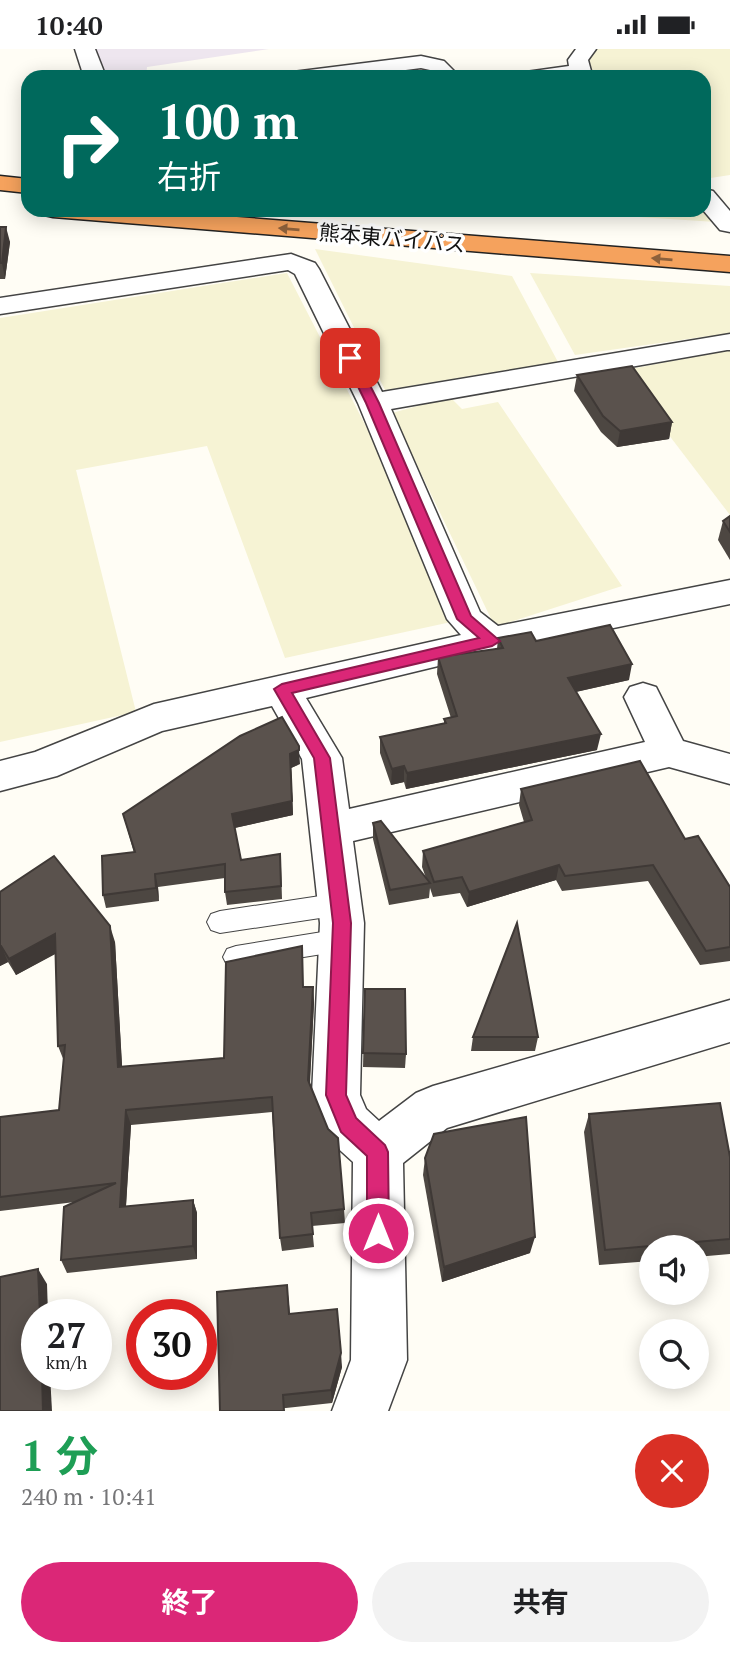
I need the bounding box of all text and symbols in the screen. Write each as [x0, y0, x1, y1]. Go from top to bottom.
text: 10:40 [35, 8, 103, 42]
text: 100 m [157, 88, 299, 153]
icon: right [42, 98, 133, 189]
text: 右折 [157, 155, 221, 197]
street label: 熊本東バイパス [318, 218, 466, 258]
one-way arrow [277, 223, 299, 234]
one-way arrow [651, 253, 673, 264]
pin [320, 328, 380, 388]
icon: arrive [331, 339, 369, 377]
position arrow [341, 1196, 415, 1270]
map controls [639, 1235, 709, 1389]
button: sound [639, 1235, 709, 1305]
speed limit sign: 30 [126, 1299, 217, 1390]
text: 27 [47, 1312, 86, 1358]
button: search [639, 1319, 709, 1389]
text: km/h [46, 1350, 87, 1374]
text: 1 分 [21, 1427, 98, 1483]
button: close [635, 1434, 709, 1508]
text: 240 m · 10:41 [21, 1481, 156, 1512]
button: 終了 [21, 1562, 358, 1642]
button: 共有 [372, 1562, 709, 1642]

